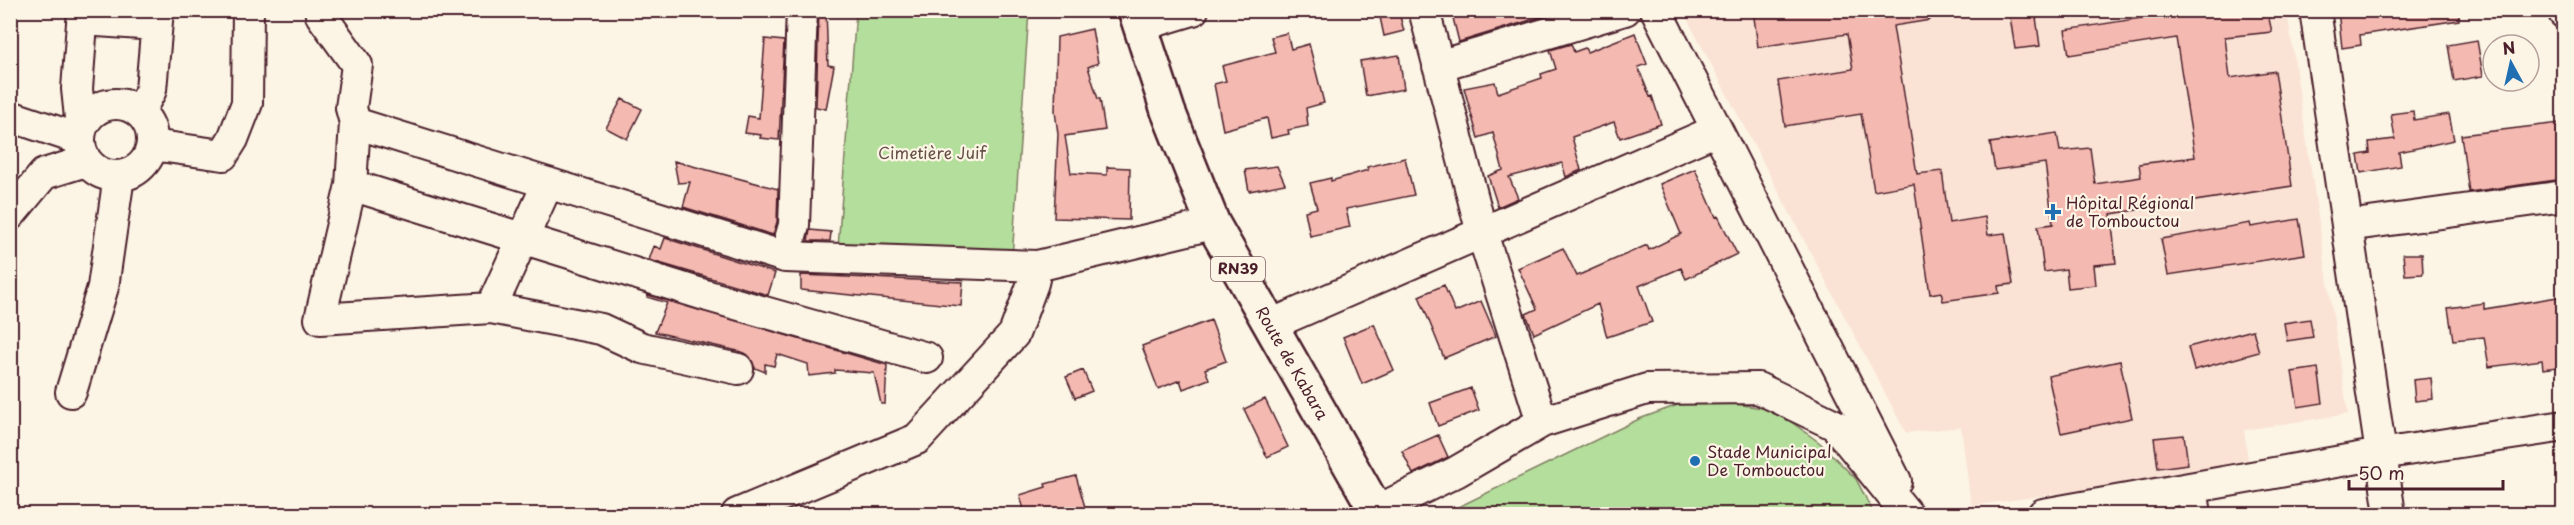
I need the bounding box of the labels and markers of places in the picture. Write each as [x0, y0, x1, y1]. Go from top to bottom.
place label: Hôpital Régional de Tombouctou [2066, 190, 2194, 232]
marker: Hôpital Régional de Tombouctou [2044, 203, 2062, 221]
place label: Stade Municipal De Tombouctou [1707, 439, 1832, 481]
marker: Stade Municipal De Tombouctou [1688, 454, 1702, 468]

